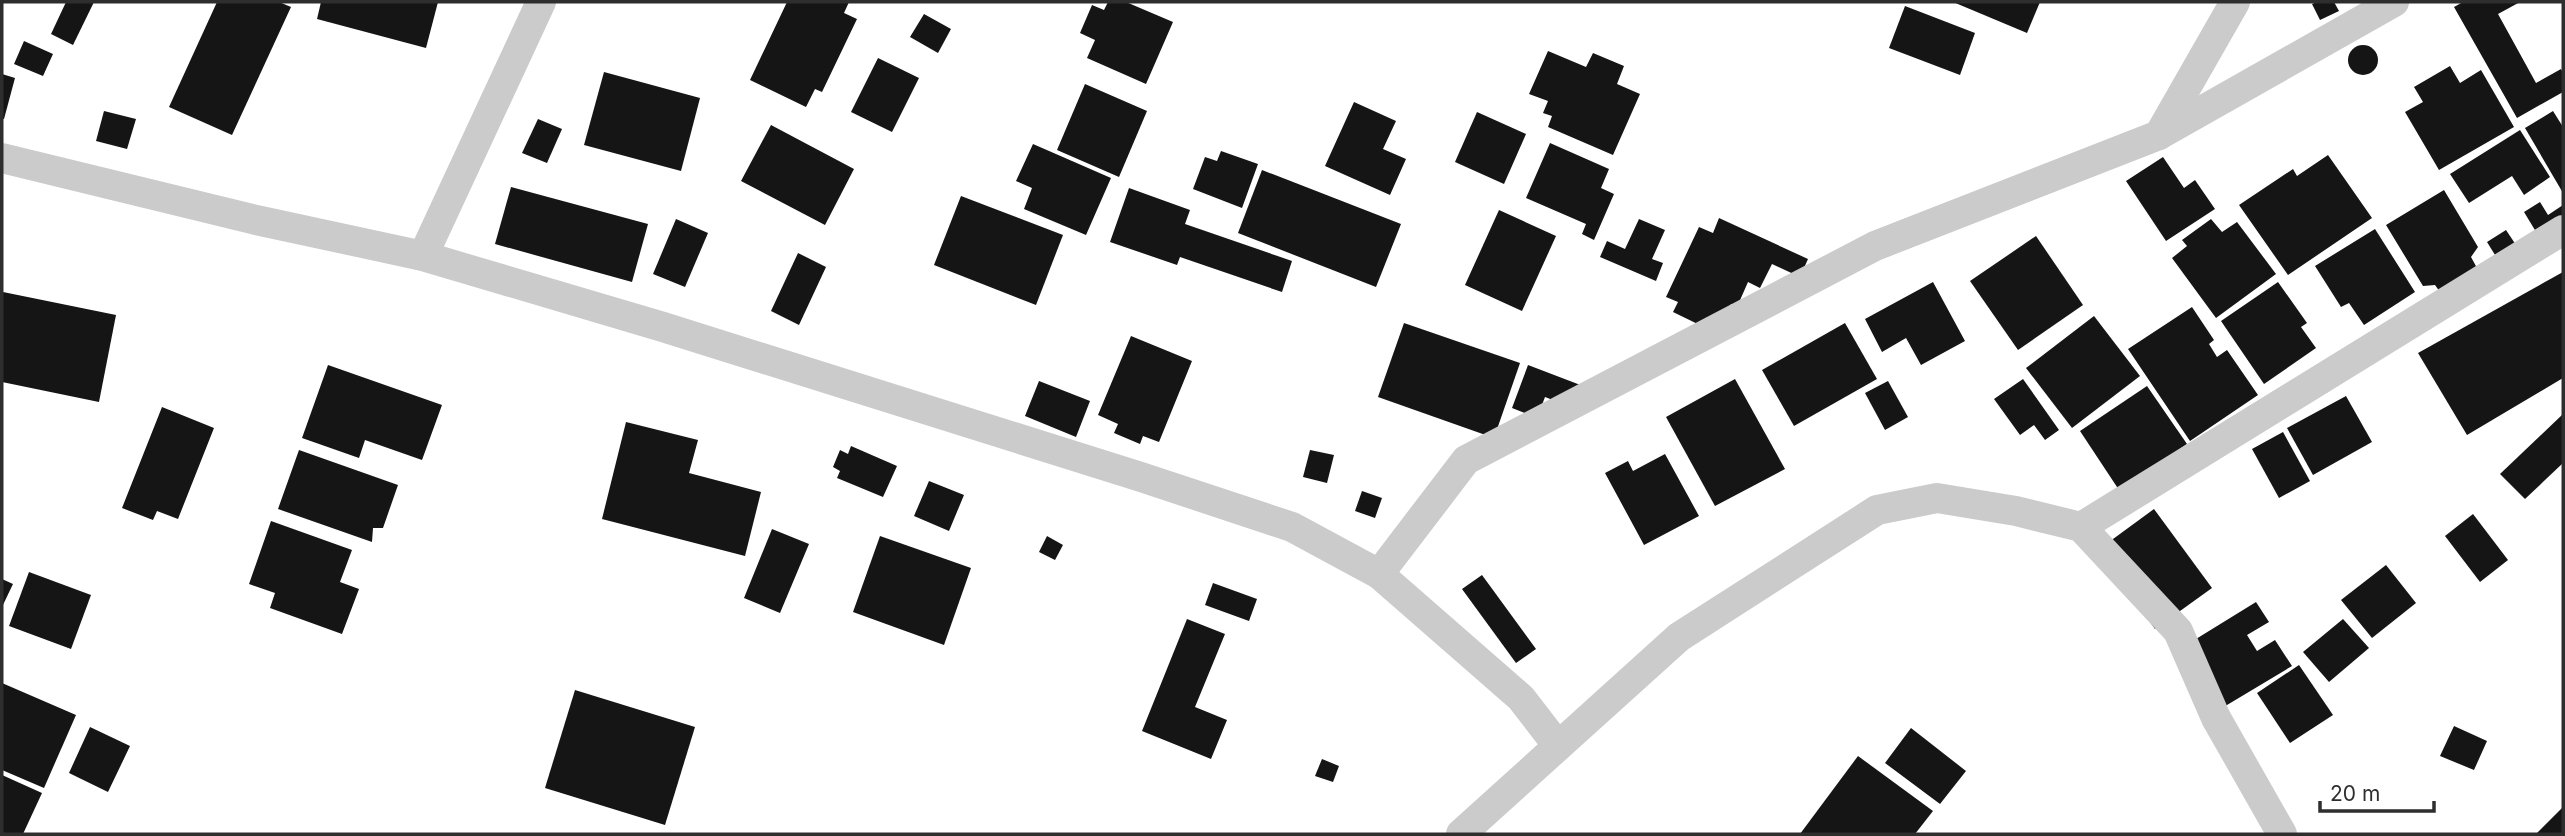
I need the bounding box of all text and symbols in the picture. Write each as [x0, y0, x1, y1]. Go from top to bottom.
scale bar [2320, 770, 2434, 814]
text: 20 m [2330, 781, 2380, 806]

